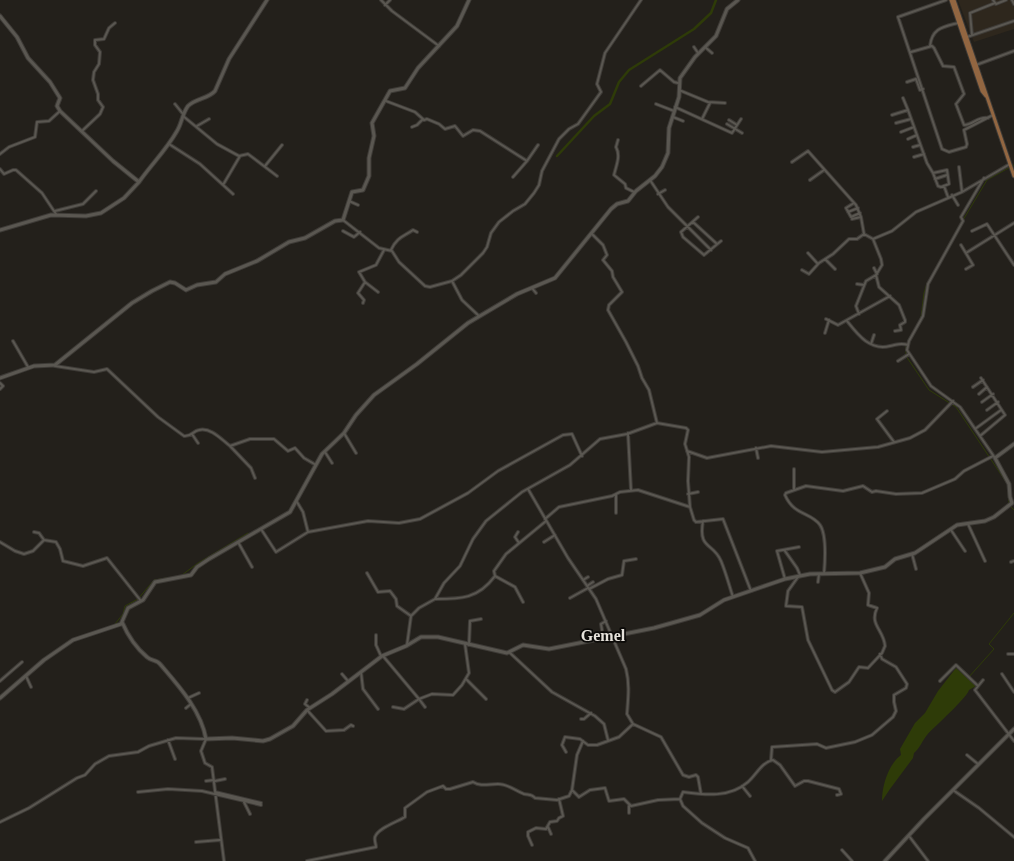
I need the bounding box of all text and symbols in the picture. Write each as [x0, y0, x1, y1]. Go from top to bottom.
district label: Gemel [581, 627, 626, 644]

